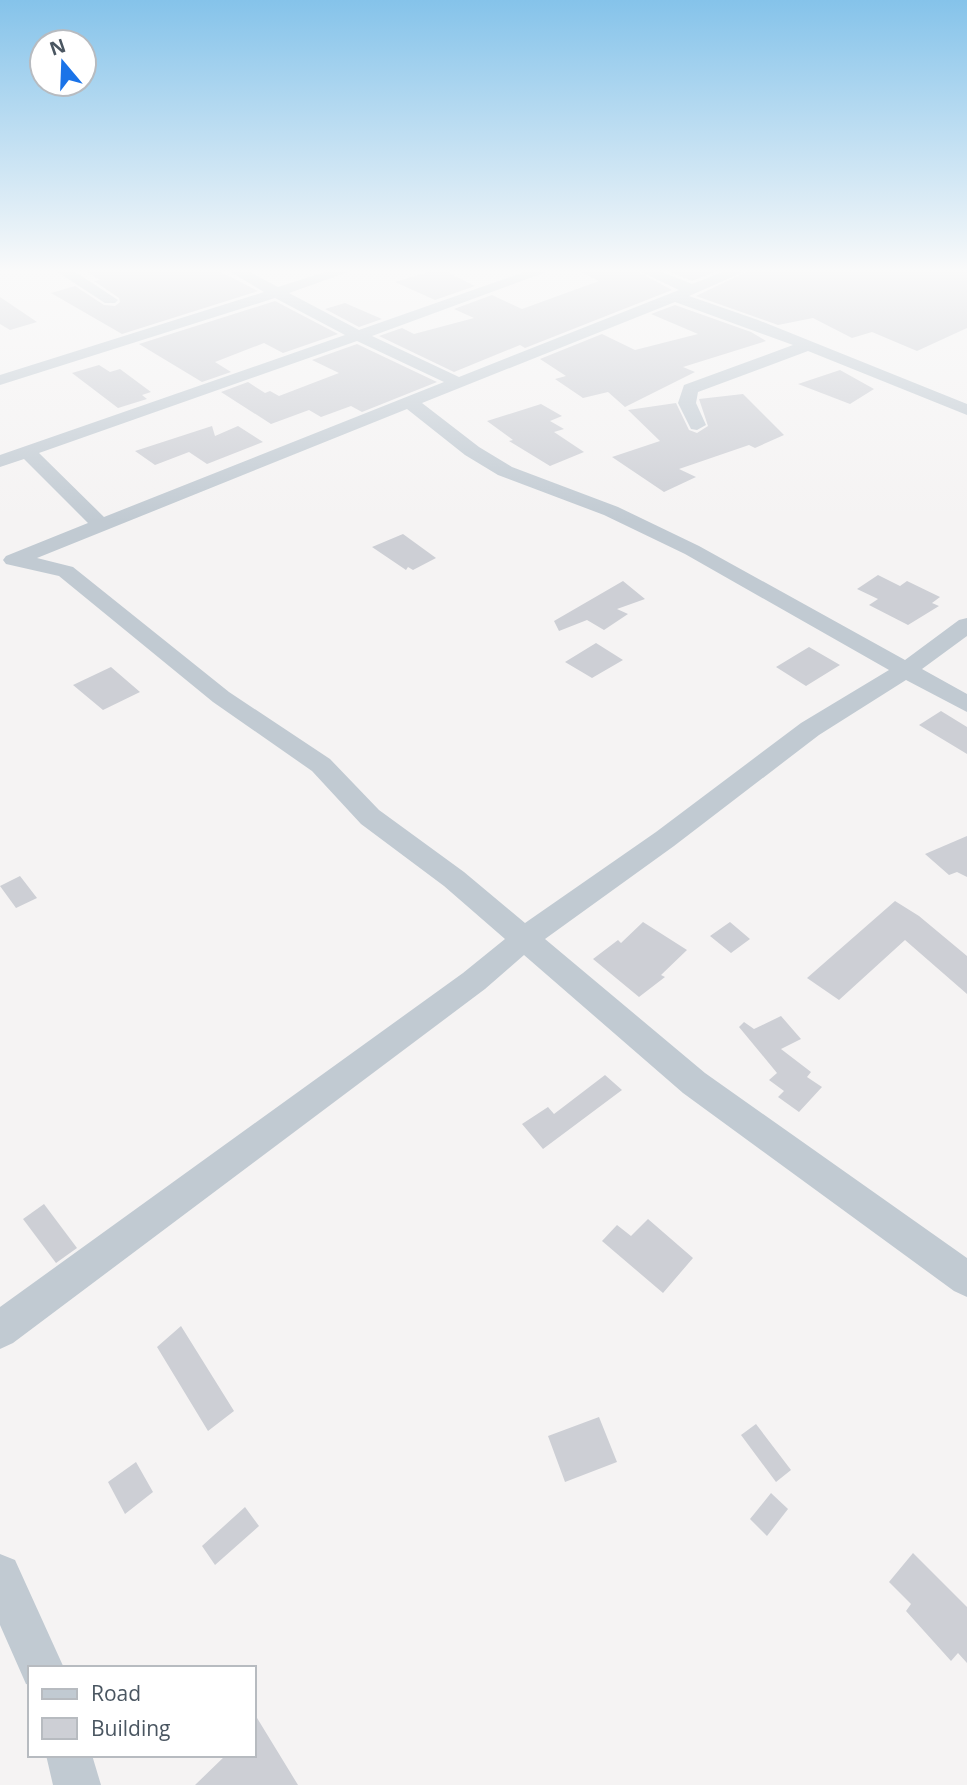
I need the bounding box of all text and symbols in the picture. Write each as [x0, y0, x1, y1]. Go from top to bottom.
north arrow [28, 28, 98, 98]
text: N [46, 32, 69, 62]
legend [28, 1666, 256, 1757]
text: Road [91, 1679, 141, 1707]
text: Building [91, 1714, 170, 1742]

